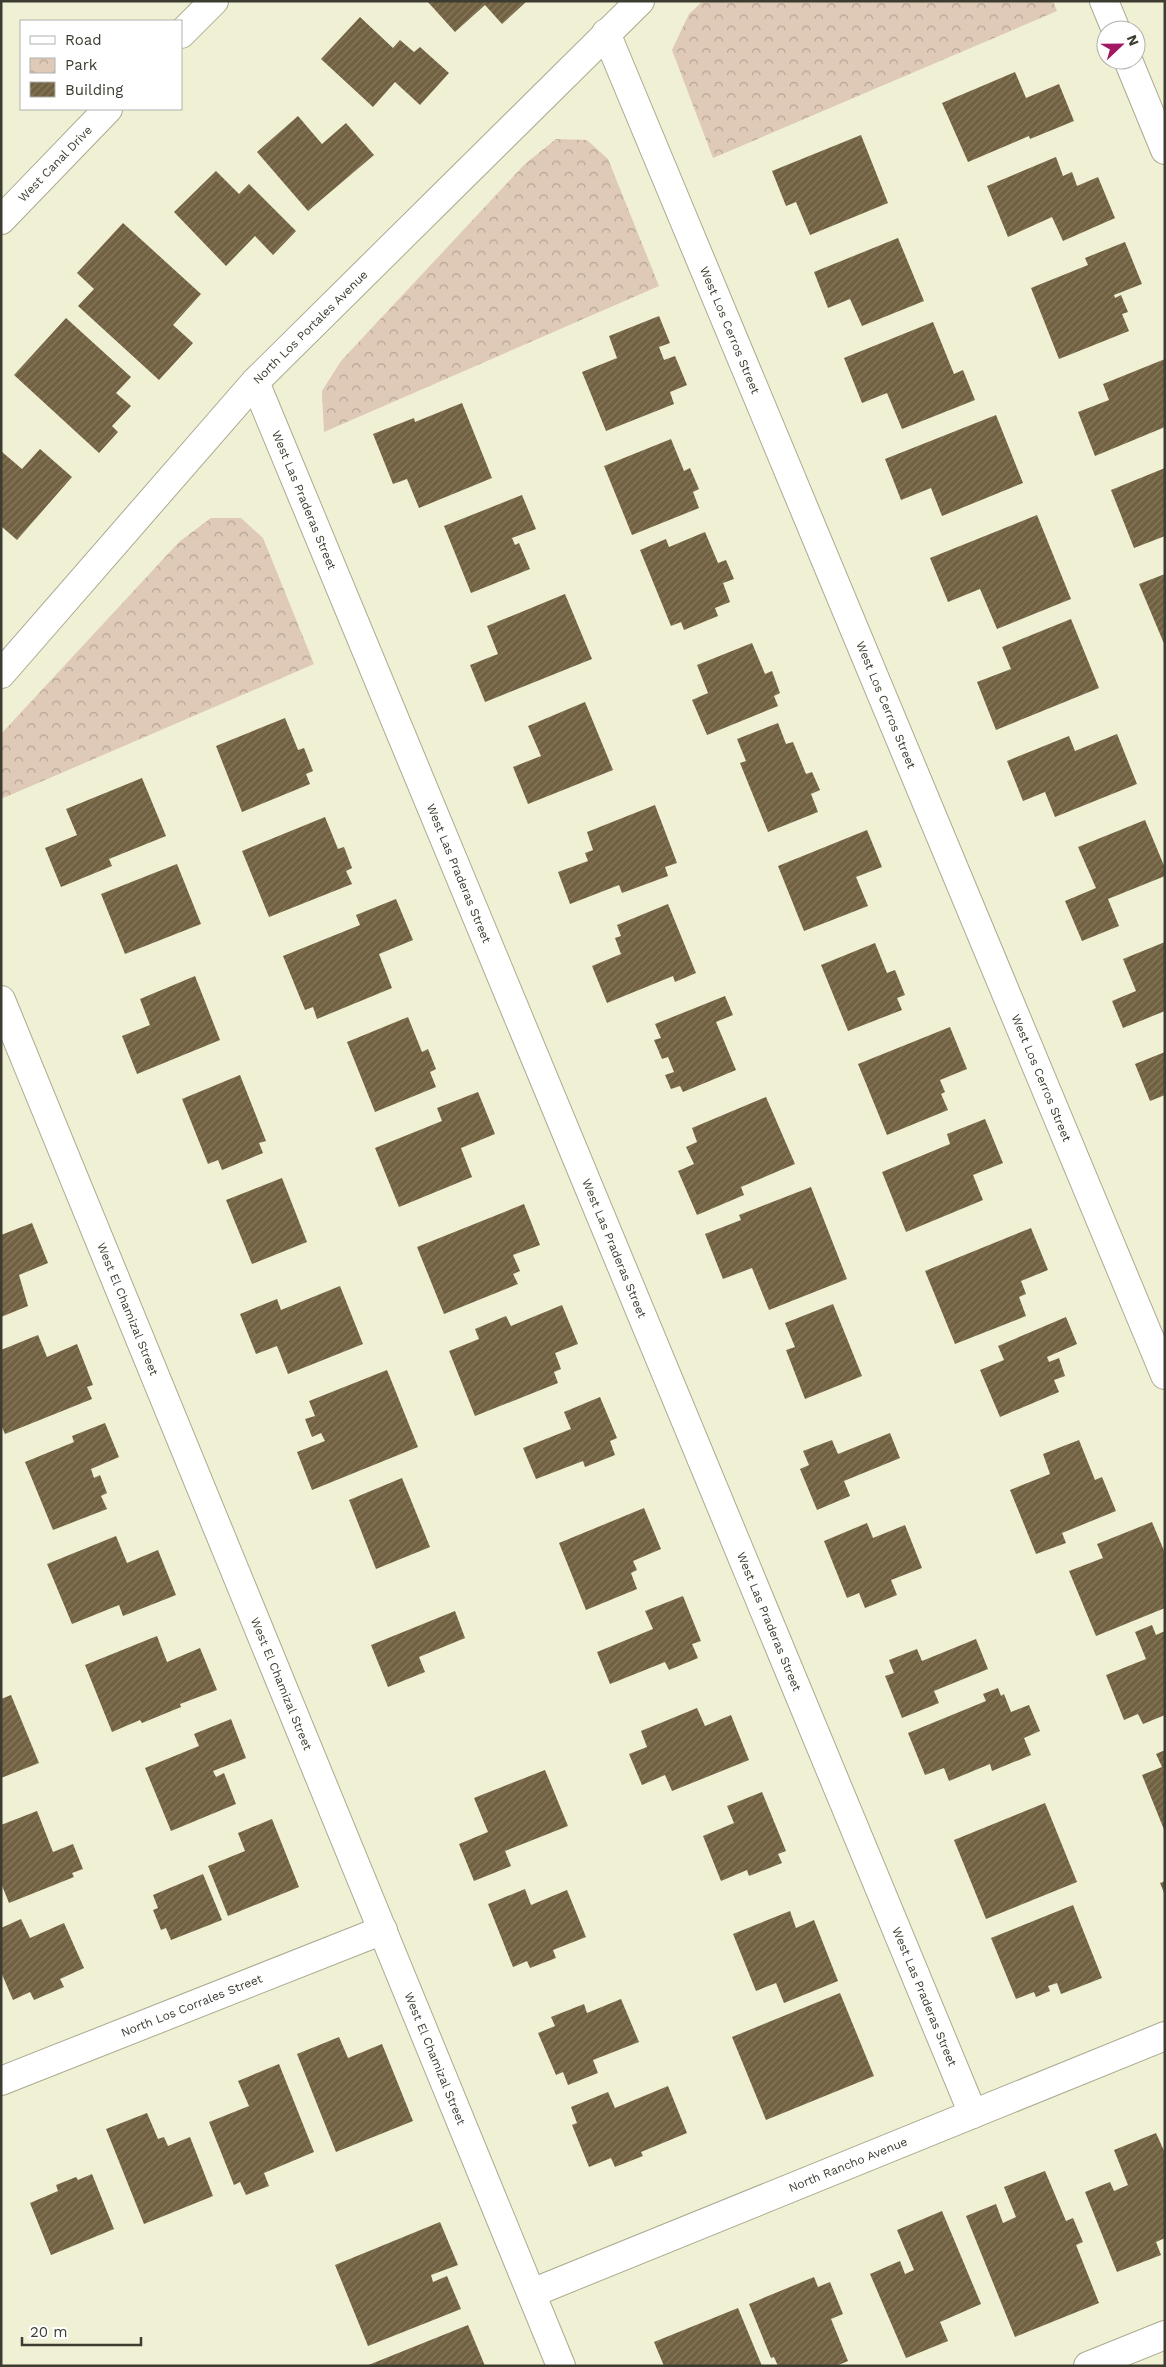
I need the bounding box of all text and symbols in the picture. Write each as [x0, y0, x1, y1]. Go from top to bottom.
legend [20, 20, 182, 110]
north arrow [1096, 20, 1146, 70]
text: Road [65, 31, 102, 49]
text: N [1124, 32, 1142, 48]
text: Park [65, 56, 98, 74]
text: Building [65, 81, 123, 99]
street label: West Canal Drive [15, 123, 95, 205]
street label: West Los Cerros Street [697, 264, 763, 396]
street label: North Los Portales Avenue [250, 267, 371, 387]
street label: West Las Praderas Street [269, 429, 339, 572]
street label: West Los Cerros Street [853, 639, 919, 771]
street label: West Las Praderas Street [424, 802, 494, 945]
street label: West Los Cerros Street [1009, 1012, 1074, 1144]
street label: West Las Praderas Street [579, 1177, 649, 1320]
street label: West El Chamizal Street [94, 1241, 161, 1378]
street label: West Las Praderas Street [734, 1550, 804, 1693]
street label: West El Chamizal Street [248, 1615, 315, 1752]
street label: West Las Praderas Street [889, 1925, 959, 2068]
street label: North Los Corrales Street [119, 1971, 264, 2040]
street label: West El Chamizal Street [401, 1990, 468, 2127]
street label: North Rancho Avenue [787, 2134, 909, 2195]
scale bar [22, 2314, 141, 2346]
text: 20 m [30, 2323, 68, 2341]

